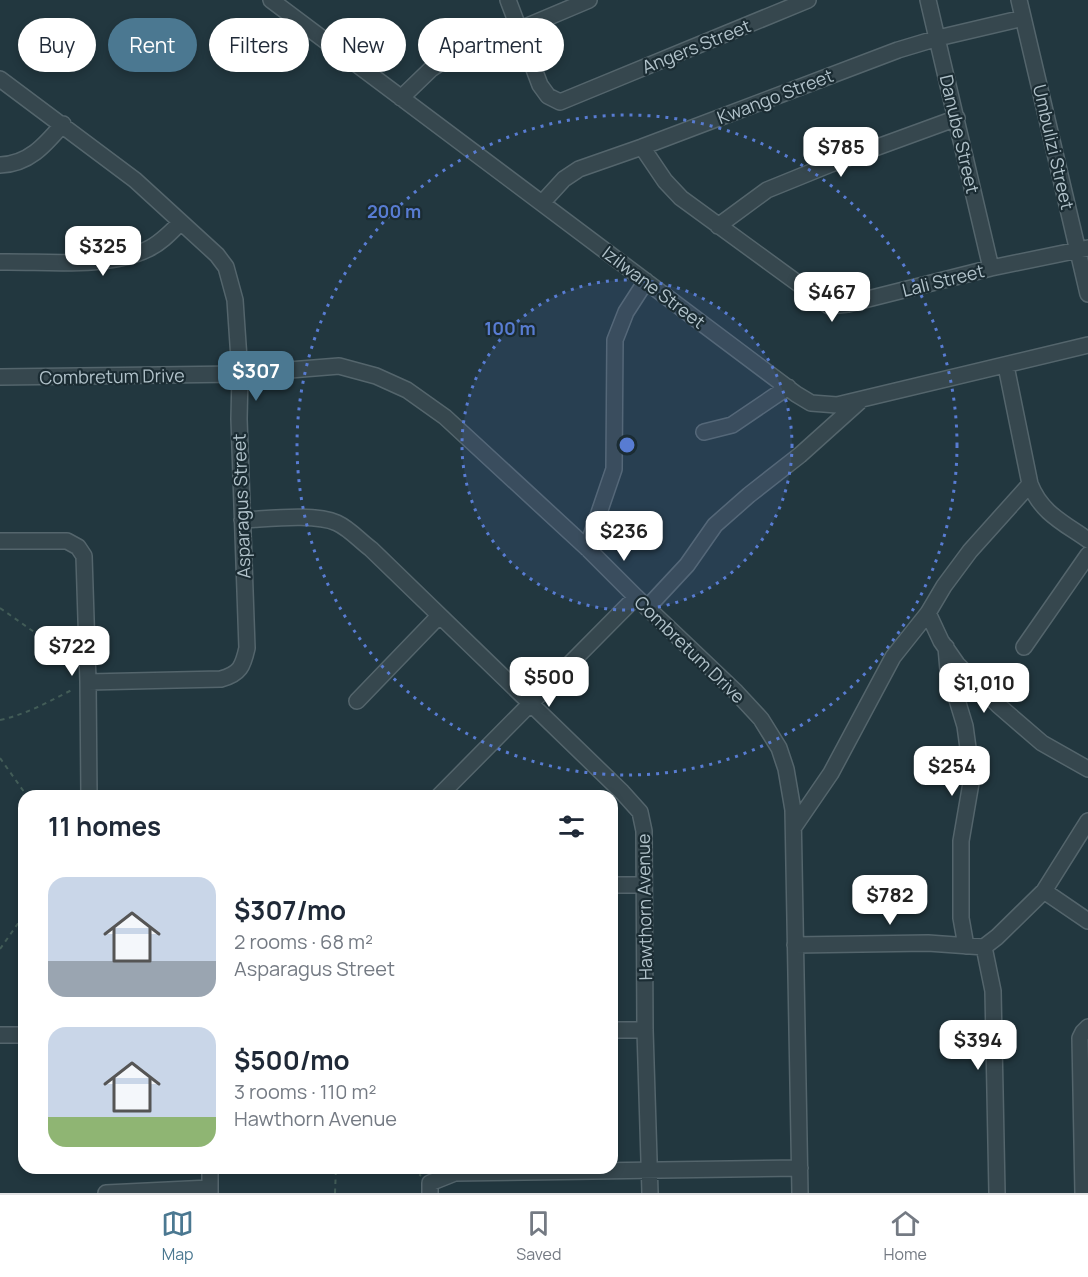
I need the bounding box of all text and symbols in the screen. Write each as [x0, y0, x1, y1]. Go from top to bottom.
street label: Angers Street [638, 13, 754, 79]
chip: Buy [18, 18, 96, 72]
chip: Rent [108, 18, 197, 72]
chip: Filters [209, 18, 309, 72]
chip: New [321, 18, 406, 72]
chip: Apartment [418, 18, 564, 72]
street label: Kwango Street [714, 63, 836, 129]
street label: Danube Street [935, 72, 985, 196]
street label: Umbulizi Street [1028, 82, 1080, 212]
pin: $785 [805, 127, 877, 178]
text: $785 [817, 133, 865, 160]
text: 200 m [367, 199, 421, 223]
pin: $325 [67, 226, 139, 277]
text: $325 [79, 232, 127, 259]
street label: Izilwane Street [598, 240, 710, 334]
street label: Lali Street [899, 258, 987, 302]
pin: $467 [796, 272, 868, 323]
text: $467 [808, 278, 856, 305]
text: 100 m [484, 316, 536, 340]
pin: $307 [220, 351, 292, 402]
text: $307 [232, 357, 280, 384]
street label: Combretum Drive [39, 363, 185, 389]
street label: Asparagus Street [226, 433, 256, 579]
centre of rings [617, 435, 637, 455]
pin: $236 [588, 511, 660, 562]
text: $236 [600, 517, 648, 544]
street label: Combretum Drive [629, 590, 751, 708]
pin: $722 [36, 626, 108, 677]
text: $722 [48, 632, 96, 659]
pin: $500 [513, 657, 585, 708]
text: $500 [524, 663, 574, 690]
pin: $1,010 [935, 663, 1033, 714]
text: $1,010 [953, 669, 1015, 696]
pin: $254 [916, 746, 988, 797]
text: $254 [928, 752, 976, 779]
text: 11 homes [48, 808, 161, 844]
icon: filters [555, 810, 588, 843]
street label: Hawthorn Avenue [631, 833, 657, 981]
pin: $782 [854, 875, 926, 926]
text: $782 [866, 881, 914, 908]
text: $307/mo [234, 892, 346, 928]
icon: home [96, 901, 168, 973]
text: 2 rooms · 68 m² [234, 928, 373, 955]
text: Asparagus Street [234, 955, 395, 982]
pin: $394 [942, 1020, 1014, 1071]
text: $394 [954, 1026, 1002, 1053]
text: $500/mo [234, 1042, 349, 1078]
icon: home [96, 1051, 168, 1123]
text: 3 rooms · 110 m² [234, 1078, 376, 1105]
text: Hawthorn Avenue [234, 1105, 397, 1132]
tab: Map [161, 1207, 194, 1265]
tab: Saved [516, 1207, 561, 1265]
tab: Home [884, 1207, 927, 1265]

